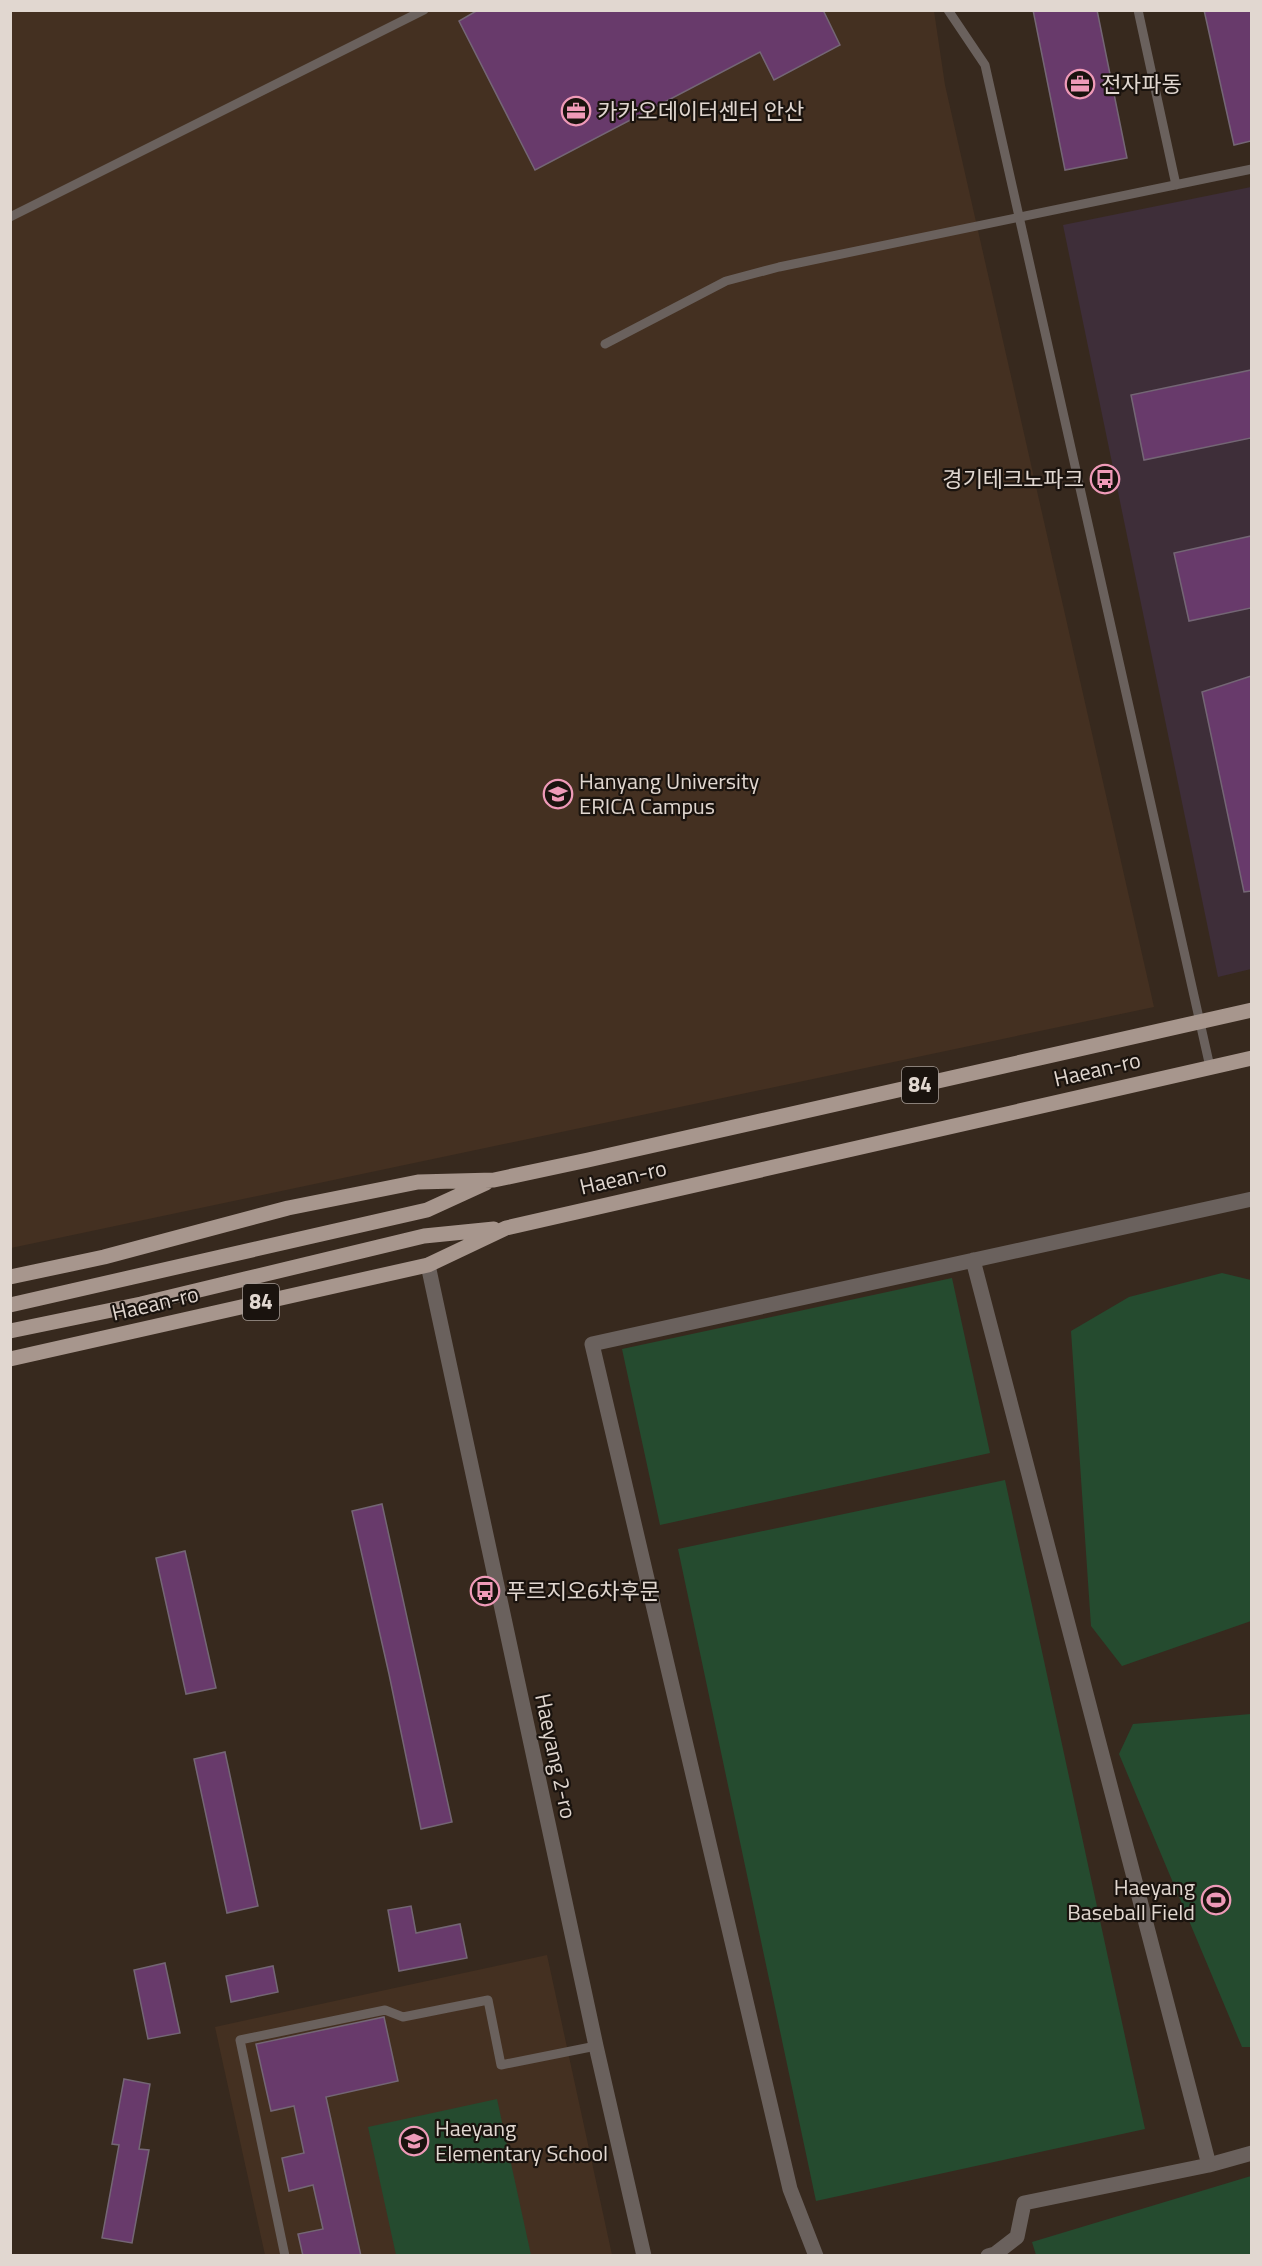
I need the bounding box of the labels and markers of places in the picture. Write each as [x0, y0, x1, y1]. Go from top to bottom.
place label: 전자파동 [1101, 67, 1182, 101]
office icon: 전자파동 [1064, 68, 1096, 100]
place label: 카카오데이터센터 안산 [597, 94, 804, 128]
office icon: 카카오데이터센터 안산 [560, 95, 592, 127]
place label: 경기테크노파크 [942, 462, 1084, 496]
bus stop icon: 경기테크노파크 [1089, 463, 1121, 495]
place label: Hanyang University ERICA Campus [579, 764, 760, 823]
school or university icon: Hanyang University ERICA Campus [542, 778, 574, 810]
place label: 푸르지오6차후문 [506, 1574, 660, 1608]
bus stop icon: 푸르지오6차후문 [469, 1575, 501, 1607]
place label: Haeyang Baseball Field [1067, 1870, 1195, 1929]
sports icon: Haeyang Baseball Field [1200, 1884, 1232, 1916]
place label: Haeyang Elementary School [435, 2111, 608, 2170]
school or university icon: Haeyang Elementary School [398, 2125, 430, 2157]

